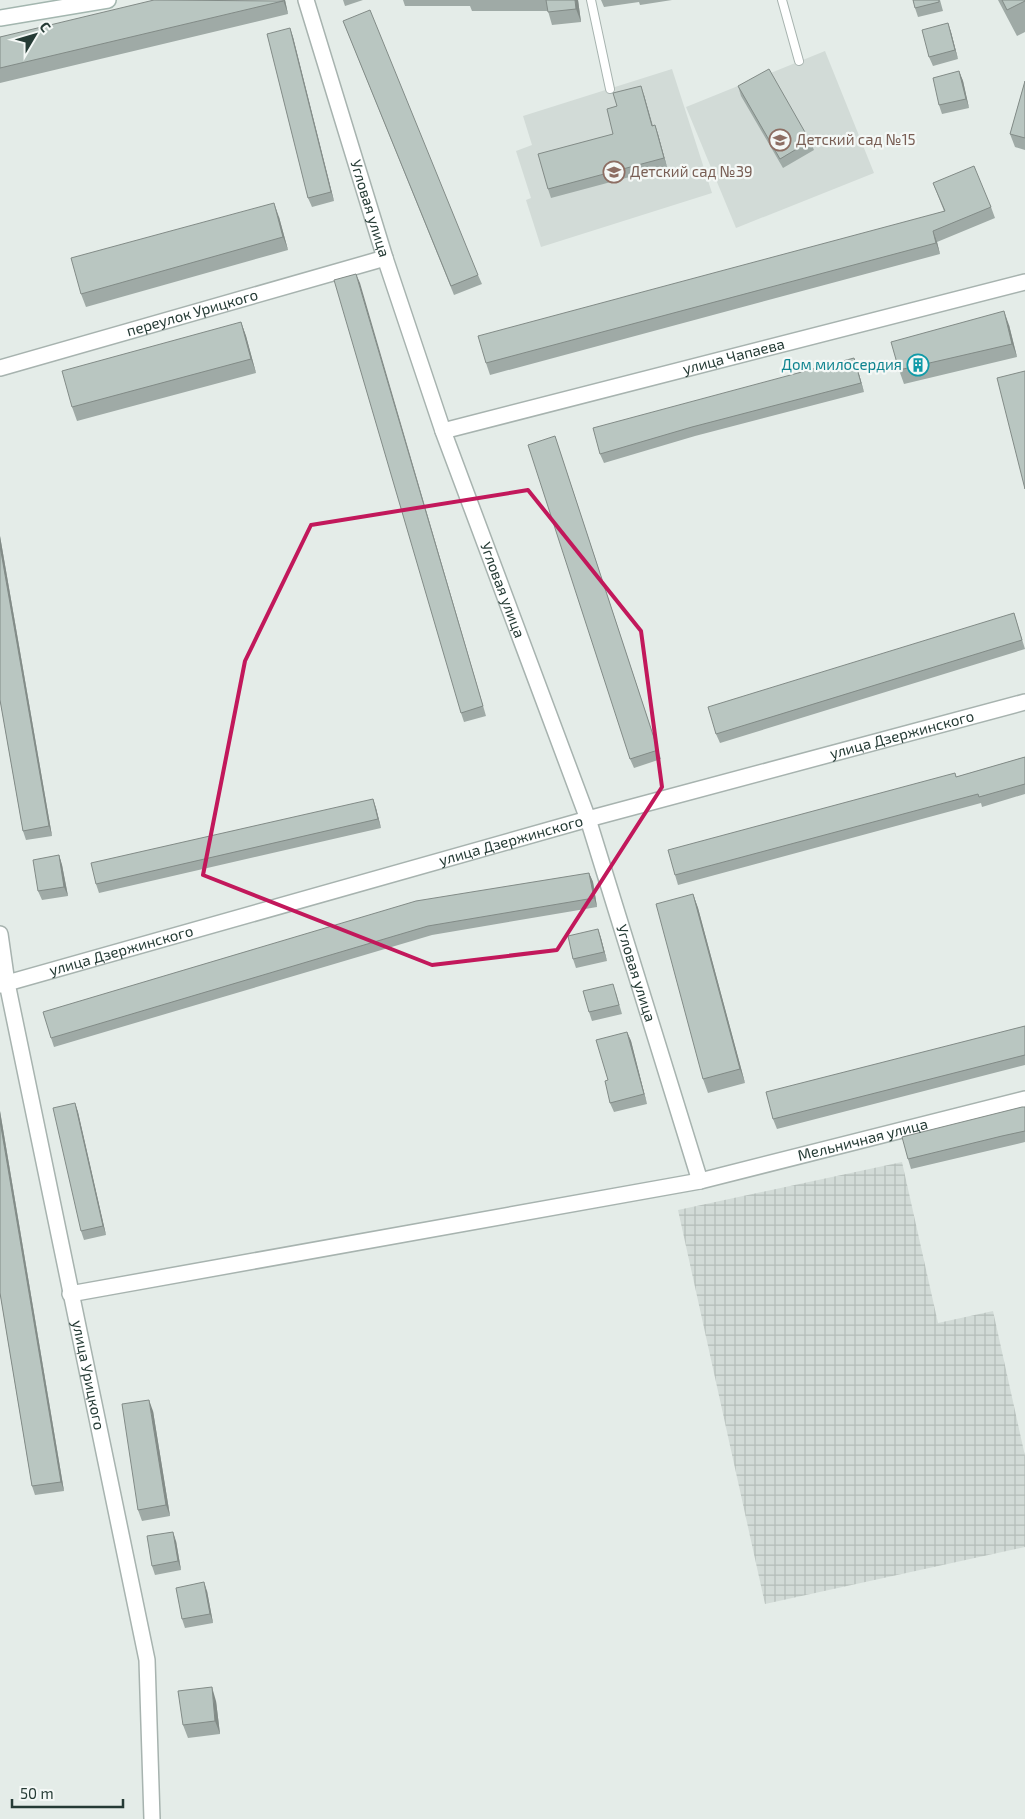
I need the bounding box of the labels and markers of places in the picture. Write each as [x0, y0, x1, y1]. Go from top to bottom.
school or university icon: Детский сад №15 [768, 128, 792, 152]
place label: Детский сад №15 [796, 130, 916, 148]
school or university icon: Детский сад №39 [602, 160, 626, 184]
place label: Детский сад №39 [630, 162, 753, 180]
building icon: Дом милосердия [906, 353, 930, 377]
place label: Дом милосердия [782, 355, 902, 373]

